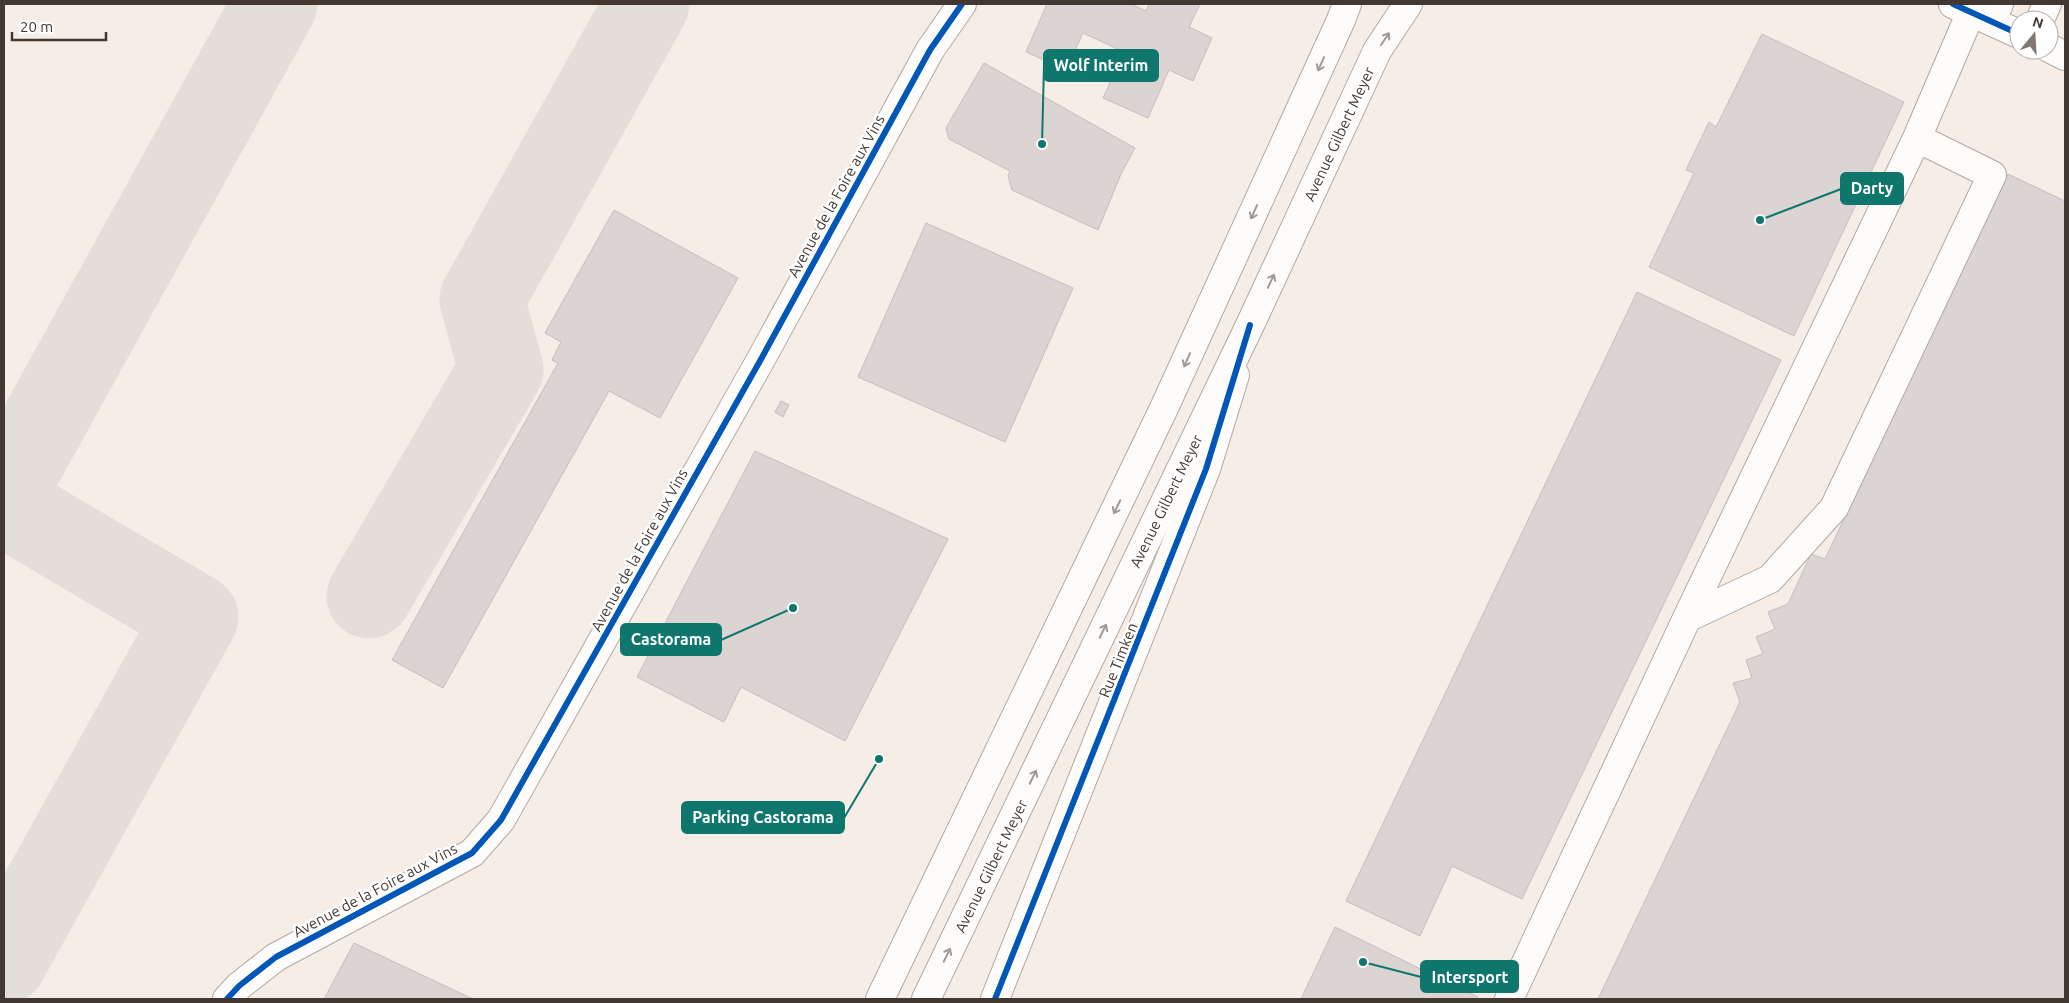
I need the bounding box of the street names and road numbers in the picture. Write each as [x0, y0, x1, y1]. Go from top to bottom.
street label: Avenue Gilbert Meyer [1300, 64, 1378, 204]
street label: Avenue de la Foire aux Vins [784, 112, 888, 280]
street label: Avenue Gilbert Meyer [1126, 431, 1206, 570]
street label: Avenue de la Foire aux Vins [587, 466, 691, 634]
street label: Rue Timken [1095, 620, 1141, 700]
street label: Avenue Gilbert Meyer [951, 796, 1031, 935]
street label: Avenue de la Foire aux Vins [290, 839, 460, 941]

